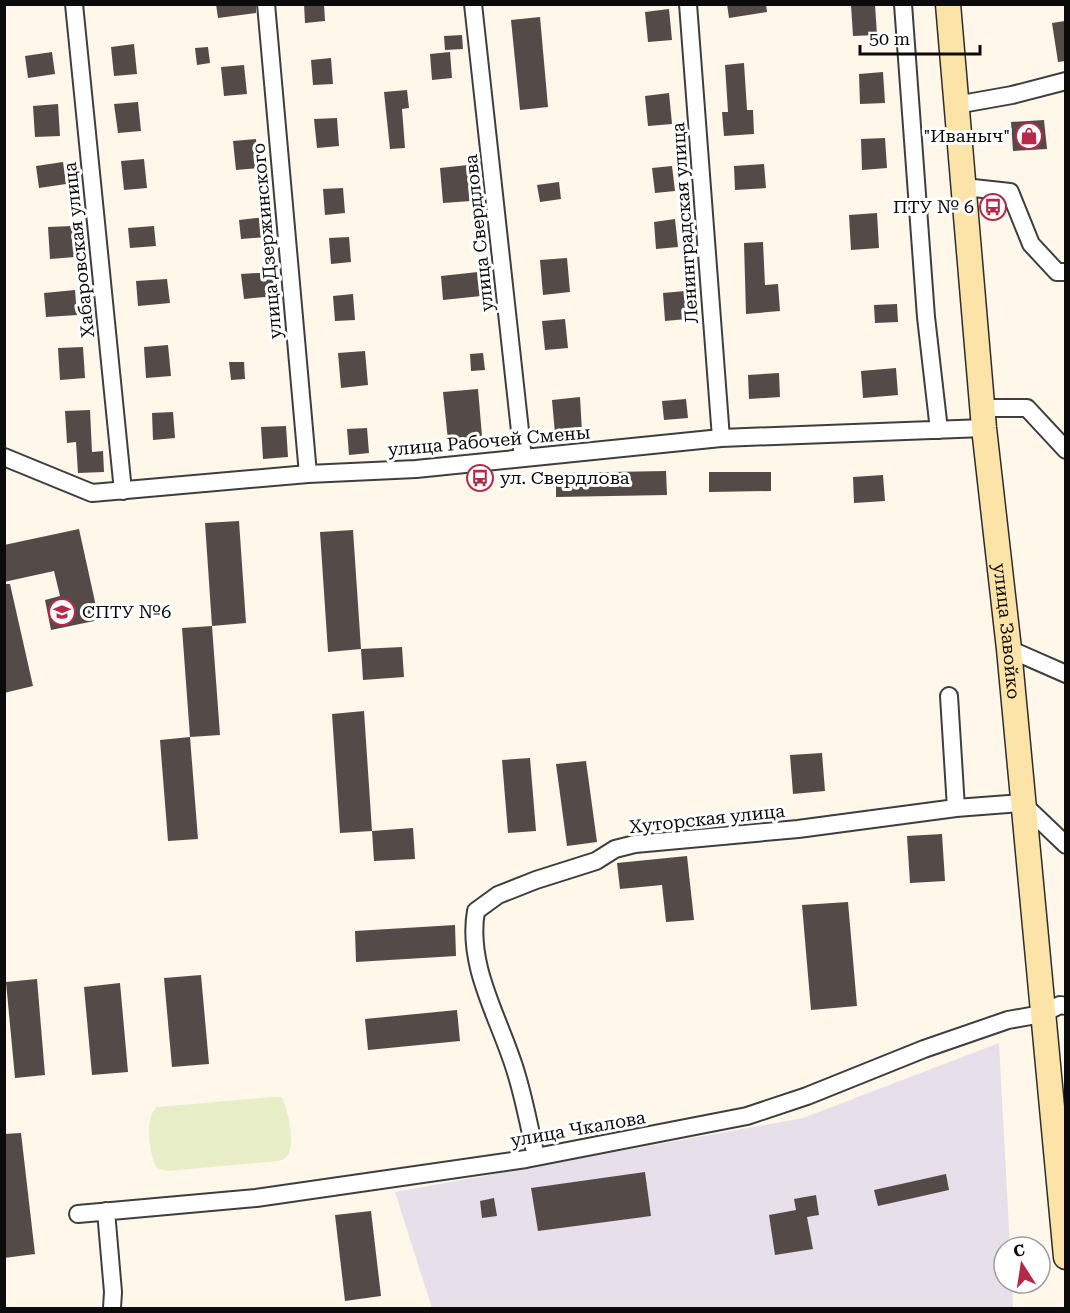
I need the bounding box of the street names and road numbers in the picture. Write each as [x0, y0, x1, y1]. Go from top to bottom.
street label: Ленинградская улица [667, 121, 702, 324]
street label: улица Дзержинского [247, 142, 286, 340]
street label: улица Свердлова [460, 153, 497, 313]
street label: Хабаровская улица [59, 161, 98, 339]
street label: улица Рабочей Смены [387, 421, 591, 460]
street label: улица Завойко [989, 562, 1025, 700]
street label: Хуторская улица [628, 800, 786, 837]
street label: улица Чкалова [509, 1106, 647, 1151]

